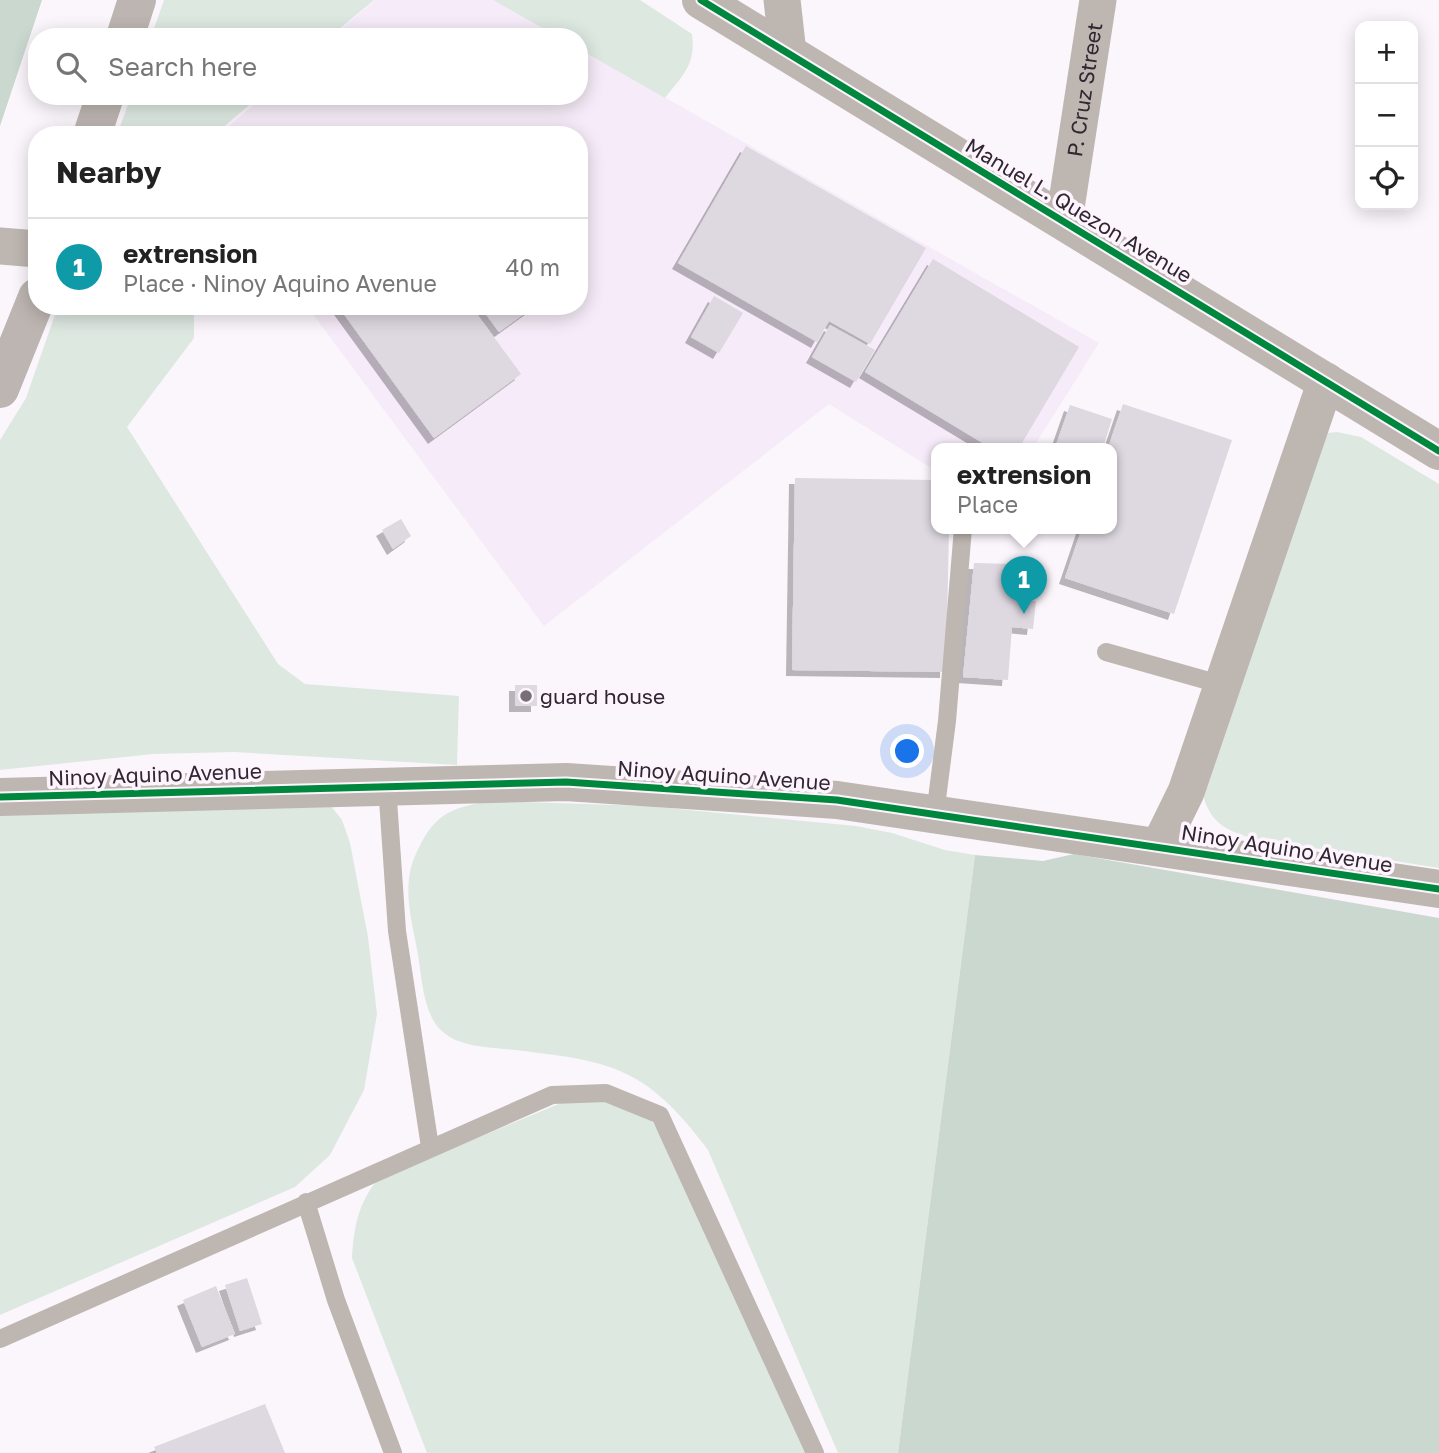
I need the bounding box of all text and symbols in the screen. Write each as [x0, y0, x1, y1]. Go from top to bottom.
street label: P. Cruz Street [1061, 20, 1107, 159]
map controls [1355, 21, 1418, 210]
button: + [1355, 21, 1418, 84]
search box [28, 28, 588, 105]
icon: search [52, 48, 90, 86]
text: Search here [108, 51, 257, 82]
button: − [1355, 84, 1418, 147]
street label: Manuel L. Quezon Avenue [961, 132, 1197, 288]
button: locate [1355, 147, 1418, 210]
text: Nearby [56, 154, 161, 190]
text: extrension [123, 238, 258, 269]
text: 1 [73, 253, 85, 281]
text: 40 m [506, 253, 560, 281]
text: Place · Ninoy Aquino Avenue [123, 269, 437, 297]
popup [931, 443, 1117, 534]
text: extrension [957, 459, 1091, 490]
text: Place [957, 490, 1018, 518]
pin: 1 [1001, 556, 1047, 614]
place label: guard house [540, 683, 665, 709]
marker: guard house [518, 688, 534, 704]
your location [890, 734, 924, 768]
street label: Ninoy Aquino Avenue [617, 755, 831, 795]
street label: Ninoy Aquino Avenue [48, 757, 262, 791]
street label: Ninoy Aquino Avenue [1179, 818, 1395, 878]

